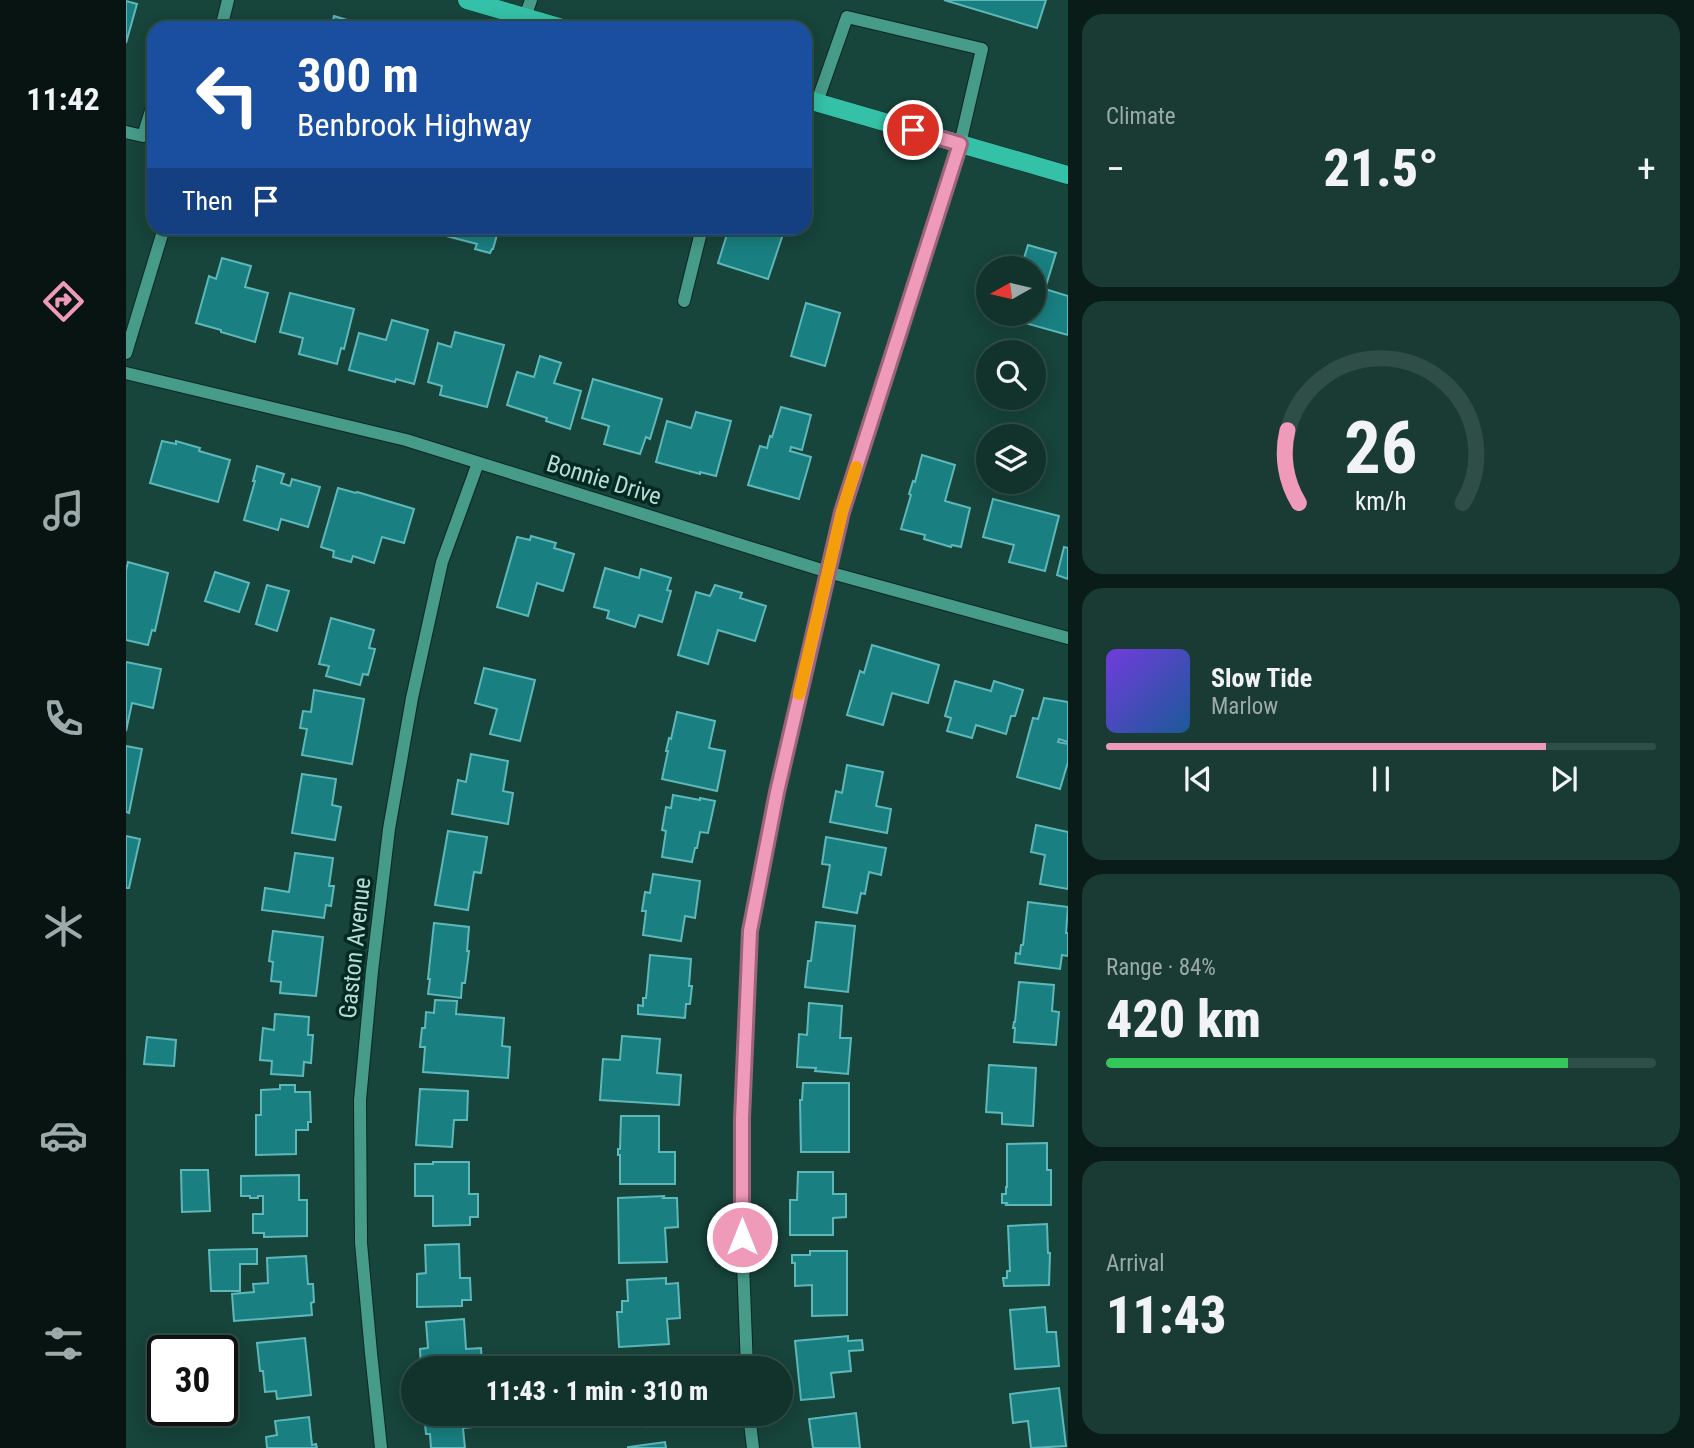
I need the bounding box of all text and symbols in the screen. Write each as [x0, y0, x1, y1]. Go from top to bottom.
text: 300 m [297, 47, 419, 104]
icon: left [182, 49, 273, 140]
text: 11:42 [26, 80, 100, 118]
pin [883, 100, 943, 160]
text: Climate [1106, 103, 1176, 130]
text: Benbrook Highway [297, 106, 532, 144]
icon: arrive [894, 111, 932, 149]
text: 21.5° [1323, 138, 1439, 199]
text: − [1106, 147, 1125, 191]
text: + [1637, 147, 1656, 191]
icon: arrive [247, 182, 285, 220]
text: Then [182, 186, 233, 216]
north arrow [976, 256, 1046, 326]
map controls [976, 256, 1046, 494]
icon: directions [39, 277, 88, 326]
button: search [976, 340, 1046, 410]
text: 26 [1344, 406, 1418, 492]
button: layers [976, 424, 1046, 494]
street label: Bonnie Drive [543, 449, 665, 511]
icon: music [39, 486, 88, 535]
text: km/h [1355, 487, 1407, 516]
text: Slow Tide [1211, 663, 1312, 693]
text: Marlow [1211, 693, 1278, 720]
icon: phone [39, 694, 88, 743]
icon: previous [1179, 760, 1217, 798]
icon: pause [1362, 760, 1400, 798]
icon: next [1545, 760, 1583, 798]
street label: Gaston Avenue [334, 876, 376, 1020]
icon: climate [39, 902, 88, 951]
text: Range · 84% [1106, 954, 1216, 981]
text: 420 km [1106, 989, 1261, 1050]
icon: car [39, 1111, 88, 1160]
position arrow [705, 1200, 779, 1274]
text: Arrival [1106, 1250, 1165, 1277]
text: 11:43 [1106, 1285, 1226, 1346]
icon: filters [39, 1319, 88, 1368]
speed limit sign: 30 [147, 1335, 238, 1426]
text: 11:43 · 1 min · 310 m [486, 1376, 708, 1406]

